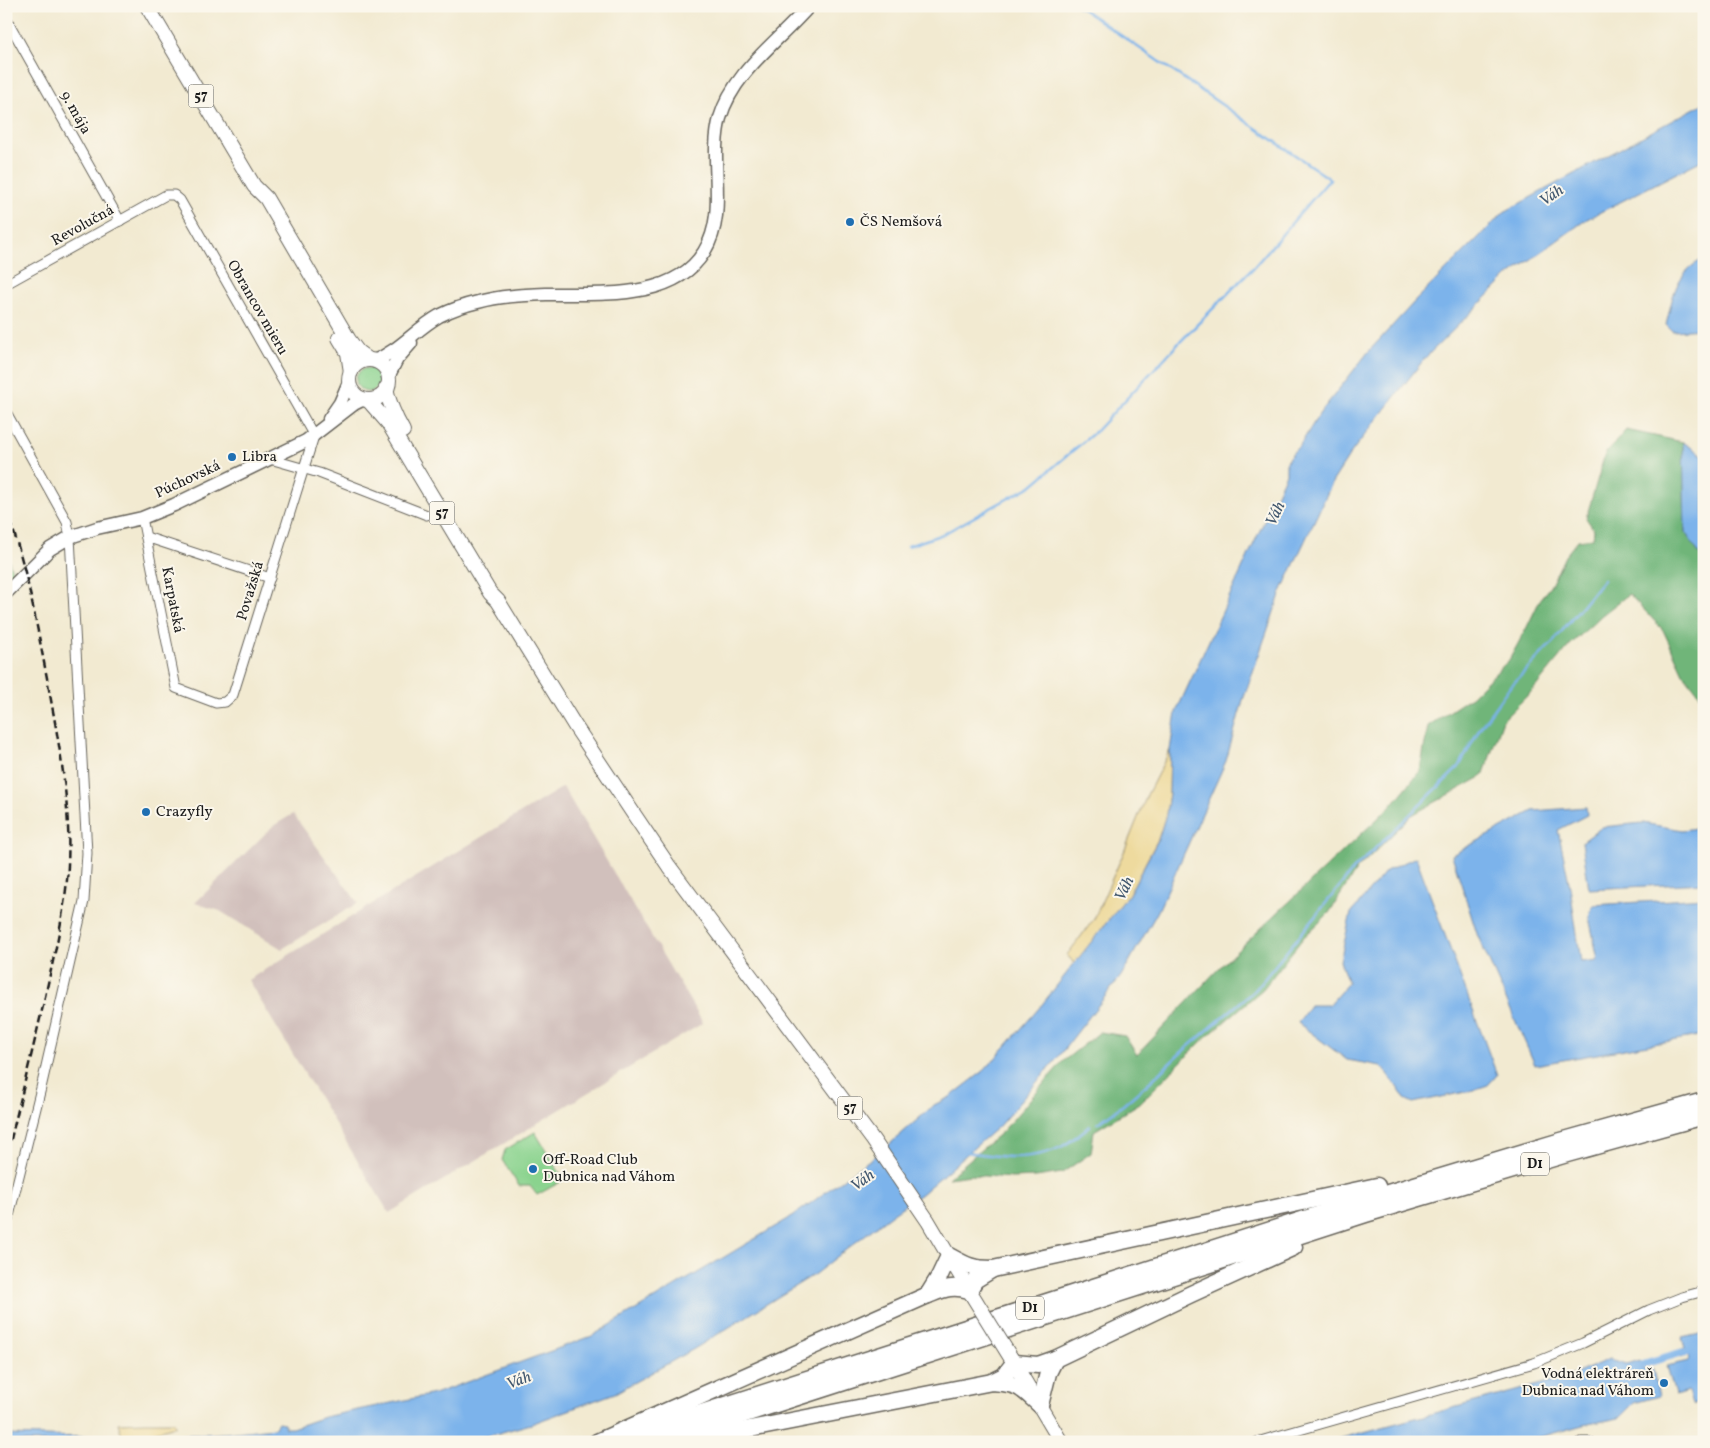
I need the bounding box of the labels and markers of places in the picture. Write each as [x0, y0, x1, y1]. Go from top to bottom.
place label: ČS Nemšová [860, 212, 942, 233]
marker: ČS Nemšová [844, 216, 856, 228]
place label: Libra [242, 447, 277, 468]
marker: Libra [226, 451, 238, 463]
place label: Crazyfly [156, 802, 213, 823]
marker: Crazyfly [140, 806, 152, 818]
place label: Off-Road Club Dubnica nad Váhom [543, 1150, 675, 1188]
marker: Off-Road Club Dubnica nad Váhom [527, 1163, 539, 1175]
place label: Vodná elektráreň Dubnica nad Váhom [1522, 1364, 1654, 1402]
marker: Vodná elektráreň Dubnica nad Váhom [1658, 1377, 1670, 1389]

